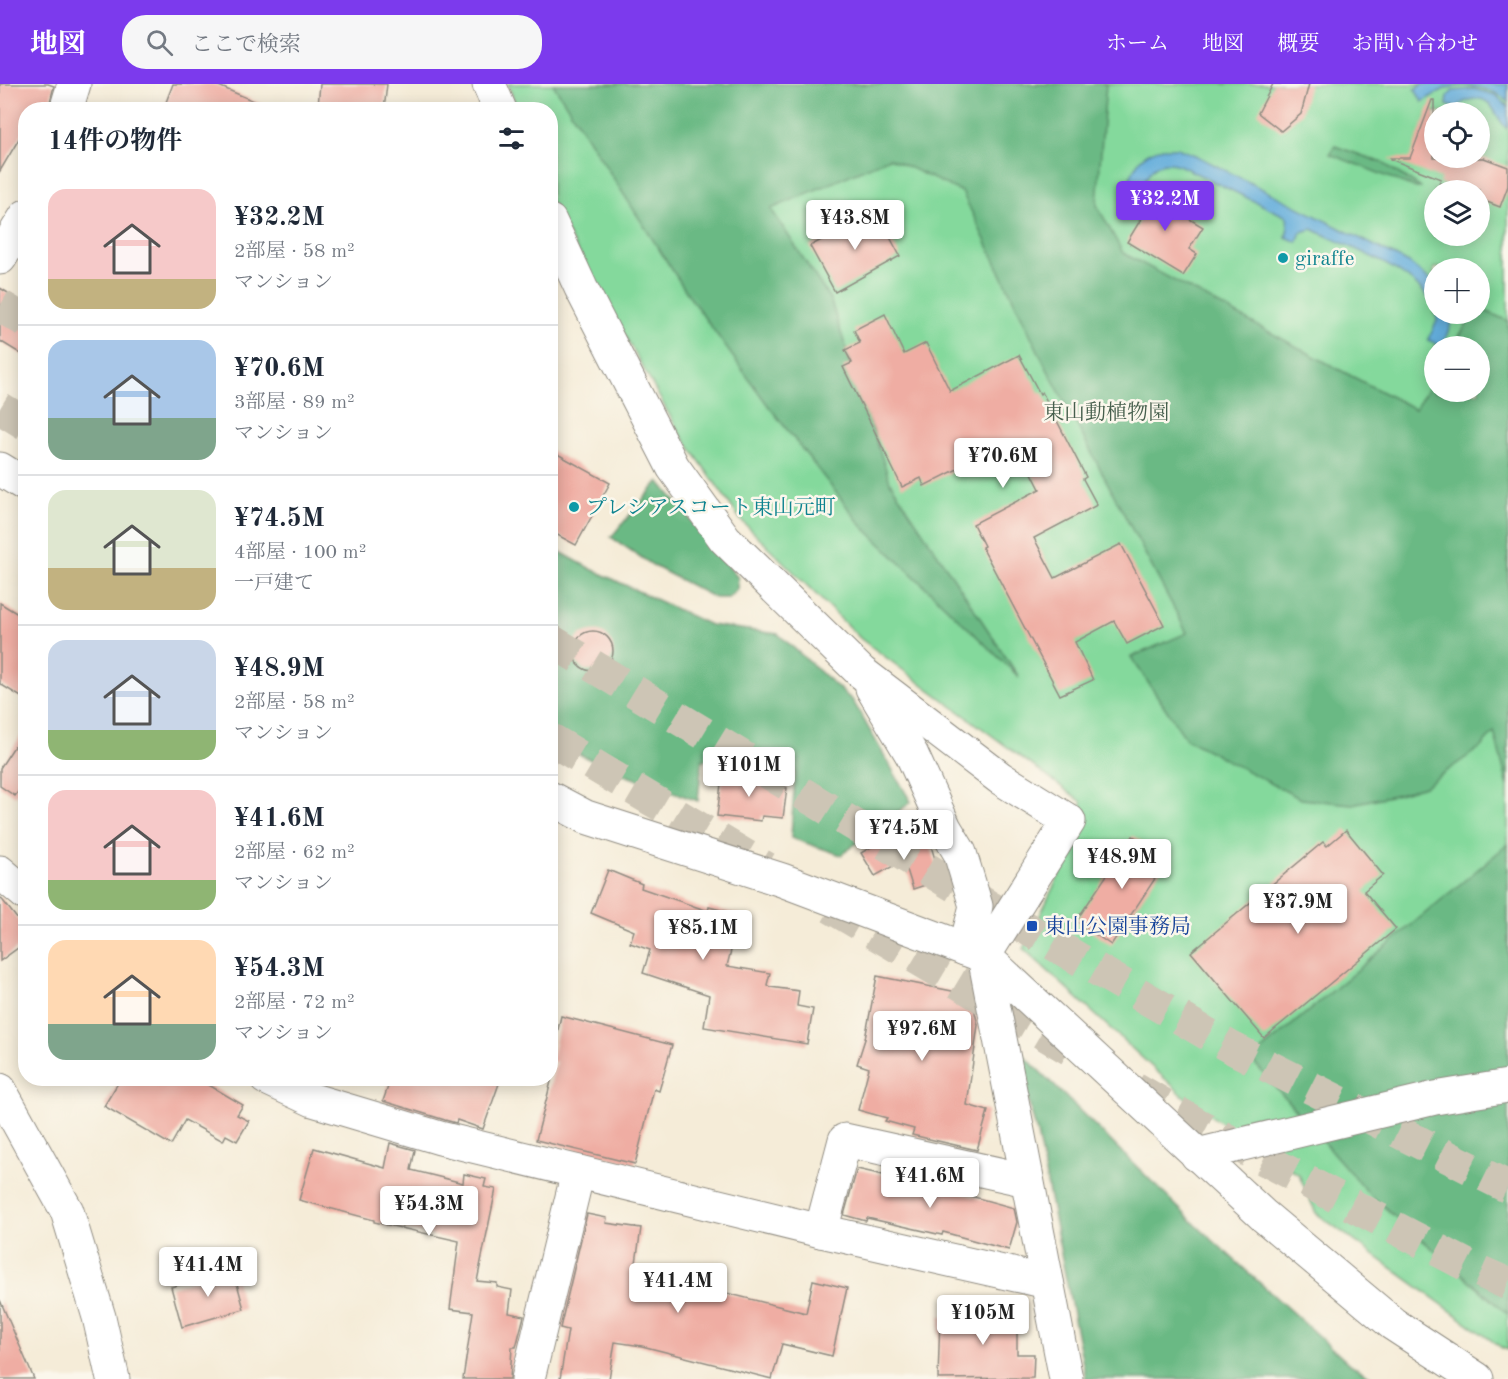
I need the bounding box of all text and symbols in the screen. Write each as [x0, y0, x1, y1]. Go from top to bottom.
search box [122, 15, 542, 69]
icon: search [143, 26, 176, 59]
text: 地図 [30, 32, 86, 60]
text: ここで検索 [191, 34, 301, 56]
text: ホーム [1106, 34, 1169, 55]
text: 地図 [1202, 34, 1244, 55]
text: 概要 [1277, 34, 1319, 55]
text: お問い合わせ [1352, 34, 1478, 55]
map controls [1424, 102, 1490, 402]
button: locate [1424, 102, 1490, 168]
icon: filters [495, 122, 528, 155]
text: 14件の物件 [48, 129, 182, 155]
button: layers [1424, 180, 1490, 246]
pin: ¥32.2M [1116, 181, 1214, 232]
text: ¥32.2M [1130, 190, 1200, 210]
pin: ¥43.8M [806, 200, 904, 251]
text: ¥32.2M [234, 205, 325, 231]
text: ¥43.8M [820, 209, 890, 229]
icon: home [96, 213, 168, 285]
text: 2部屋 · 58 m² [234, 242, 355, 262]
place label: giraffe [1295, 249, 1355, 270]
marker: giraffe [1276, 251, 1290, 265]
button: + [1424, 258, 1490, 324]
text: マンション [234, 273, 333, 293]
button: − [1424, 336, 1490, 402]
text: ¥70.6M [234, 356, 325, 382]
icon: home [96, 364, 168, 436]
text: 3部屋 · 89 m² [234, 393, 355, 413]
park label: 東山動植物園 [1043, 401, 1169, 424]
text: マンション [234, 424, 333, 444]
pin: ¥70.6M [954, 438, 1052, 489]
text: ¥70.6M [968, 447, 1038, 467]
place label: プレシアスコート東山元町 [586, 496, 836, 519]
marker: プレシアスコート東山元町 [567, 500, 581, 514]
text: ¥74.5M [234, 506, 325, 532]
icon: home [96, 514, 168, 586]
text: 4部屋 · 100 m² [234, 543, 366, 563]
text: 一戸建て [234, 574, 314, 594]
text: ¥48.9M [234, 656, 325, 682]
icon: home [96, 664, 168, 736]
text: 2部屋 · 58 m² [234, 693, 355, 713]
text: マンション [234, 724, 333, 744]
pin: ¥101M [707, 747, 791, 798]
text: ¥101M [717, 756, 781, 776]
text: ¥41.6M [234, 806, 325, 832]
pin: ¥74.5M [855, 810, 953, 861]
icon: home [96, 814, 168, 886]
text: ¥74.5M [869, 819, 939, 839]
pin: ¥48.9M [1073, 839, 1171, 890]
text: 2部屋 · 62 m² [234, 843, 355, 863]
text: ¥48.9M [1087, 848, 1157, 868]
text: マンション [234, 874, 333, 894]
pin: ¥37.9M [1249, 884, 1347, 935]
text: ¥37.9M [1263, 893, 1333, 913]
pin: ¥85.1M [654, 910, 752, 961]
place label: 東山公園事務局 [1044, 915, 1191, 938]
text: ¥85.1M [668, 919, 738, 939]
marker: 東山公園事務局 [1025, 919, 1039, 933]
text: ¥54.3M [234, 956, 325, 982]
icon: home [96, 964, 168, 1036]
text: 2部屋 · 72 m² [234, 993, 355, 1013]
pin: ¥97.6M [873, 1011, 971, 1062]
text: ¥97.6M [887, 1020, 957, 1040]
text: マンション [234, 1024, 333, 1044]
pin: ¥41.6M [881, 1158, 979, 1209]
text: ¥41.6M [895, 1167, 965, 1187]
pin: ¥54.3M [380, 1186, 478, 1237]
text: ¥54.3M [394, 1195, 464, 1215]
pin: ¥41.4M [159, 1247, 257, 1298]
text: ¥41.4M [173, 1256, 243, 1276]
pin: ¥41.4M [629, 1263, 727, 1314]
text: ¥41.4M [643, 1272, 713, 1292]
pin: ¥105M [941, 1295, 1025, 1346]
text: ¥105M [951, 1304, 1015, 1324]

